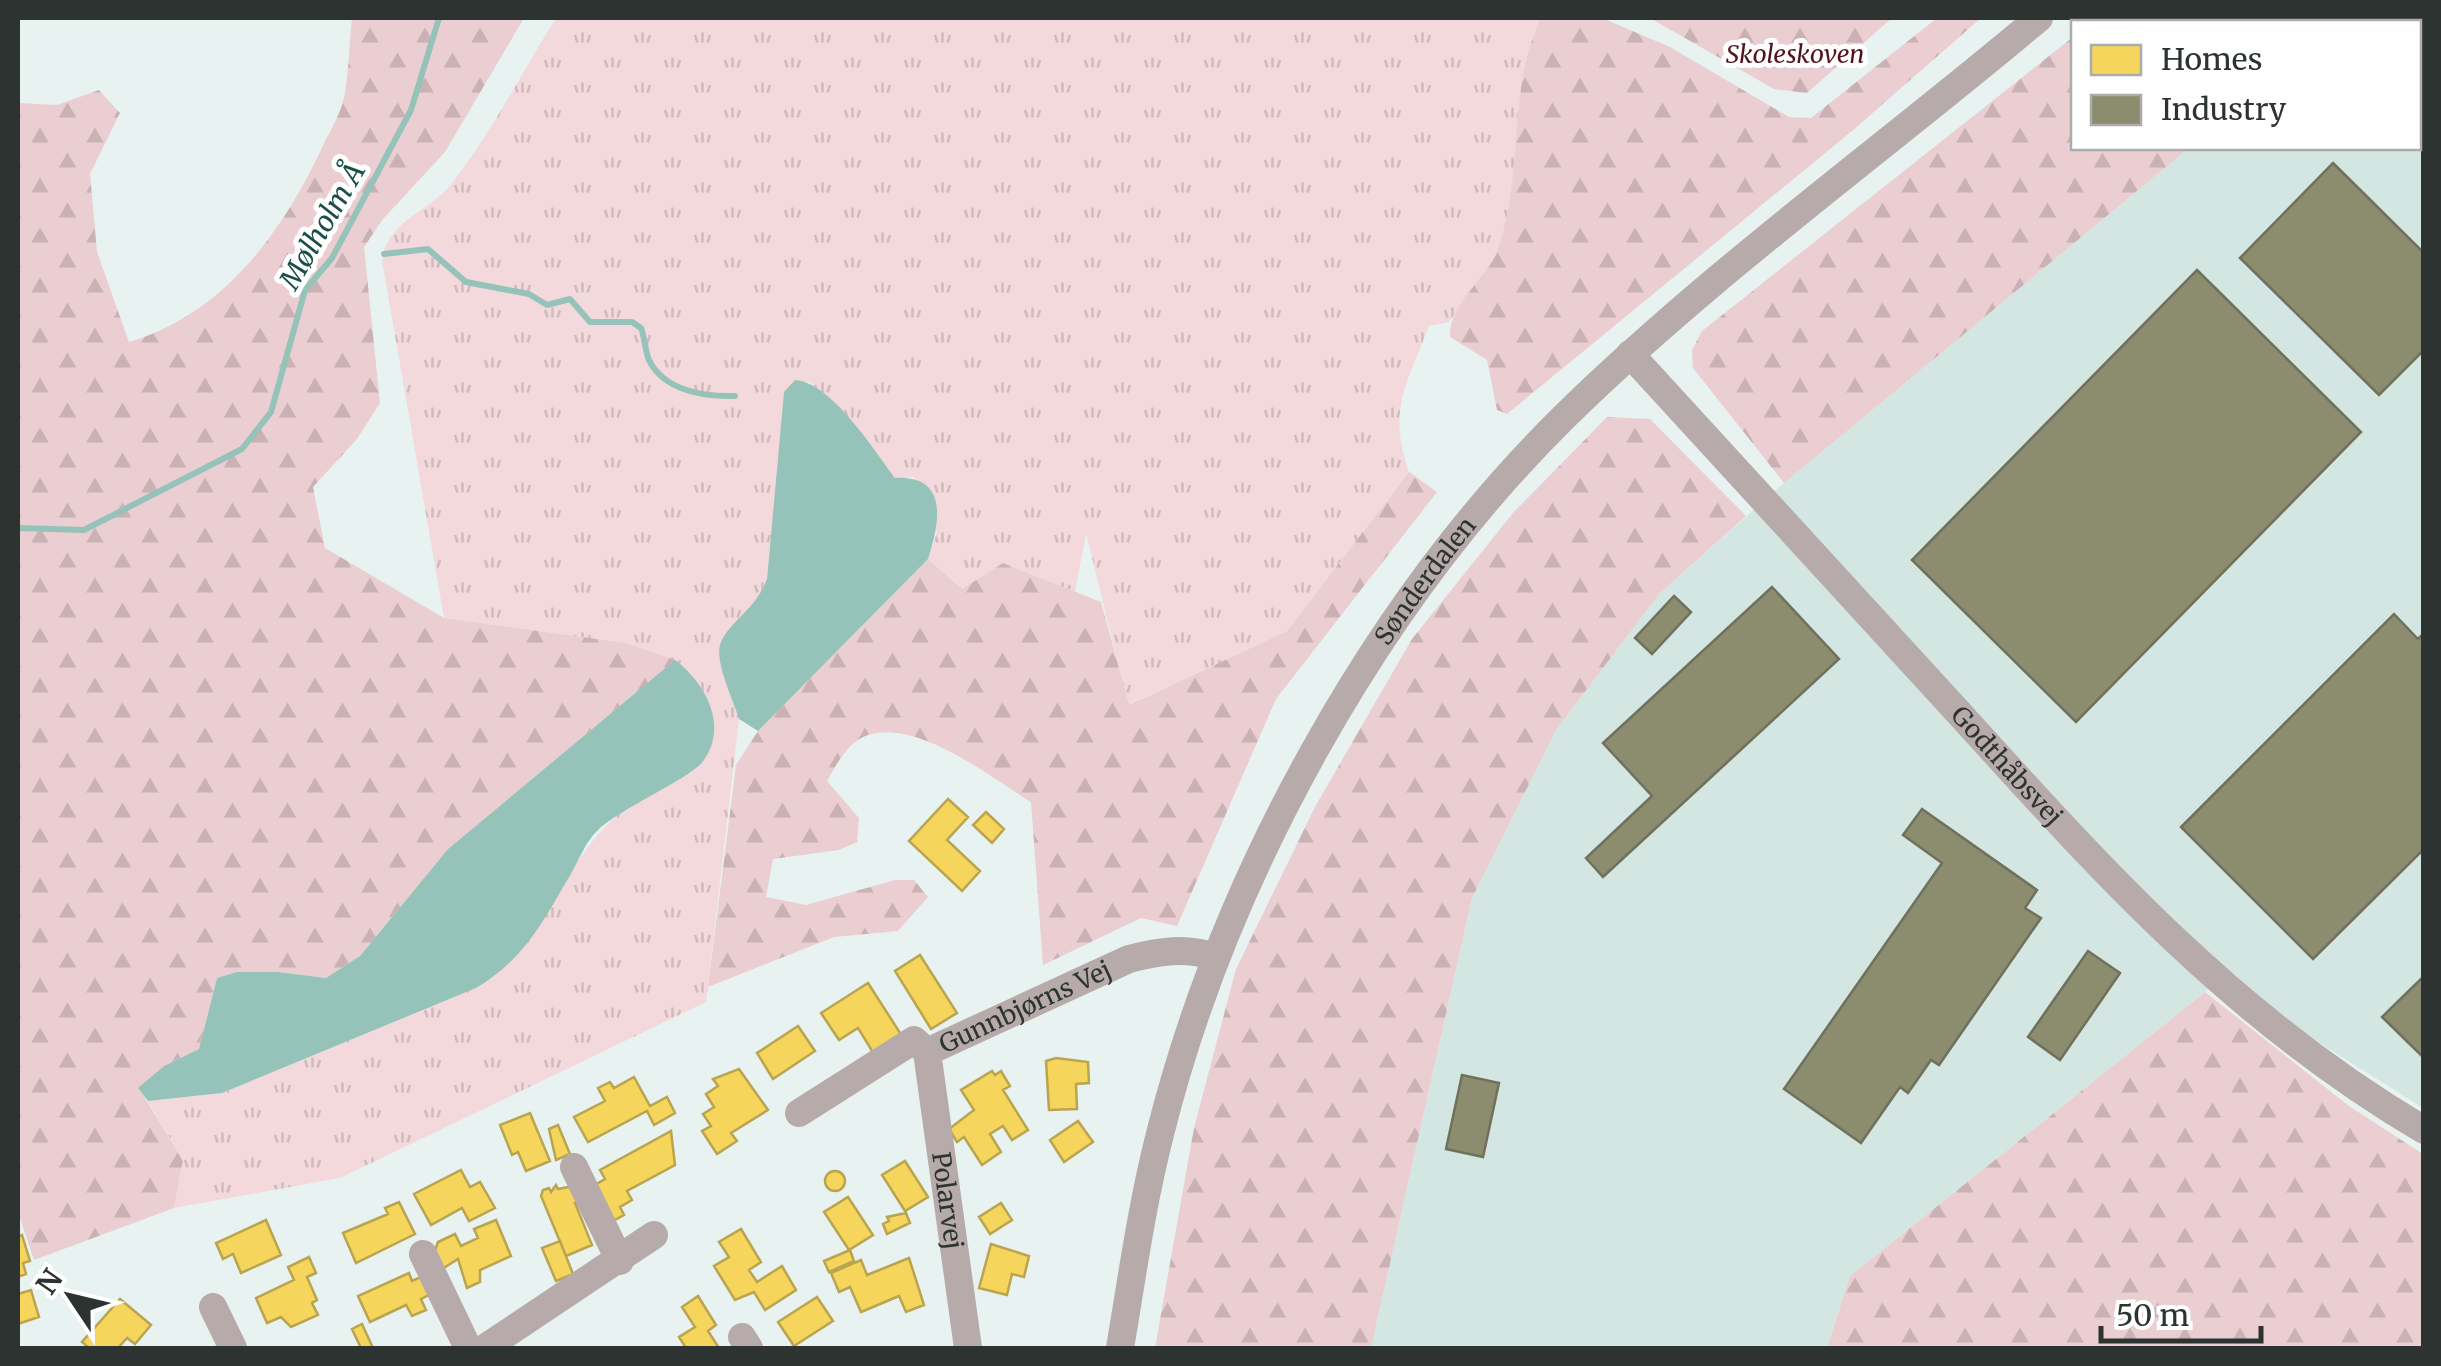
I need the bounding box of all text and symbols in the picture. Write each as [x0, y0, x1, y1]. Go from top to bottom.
legend [2071, 20, 2421, 150]
park label: Skoleskoven [1726, 38, 1864, 70]
text: Homes [2161, 40, 2262, 78]
text: Industry [2161, 90, 2287, 128]
water label: Mølholm Å [269, 155, 373, 297]
street label: Sønderdalen [1367, 510, 1483, 651]
street label: Godthåbsvej [1944, 699, 2069, 832]
street label: Gunnbjørns Vej [934, 953, 1116, 1060]
street label: Polarvej [925, 1150, 970, 1251]
north arrow [20, 1246, 120, 1346]
text: N [28, 1262, 71, 1301]
scale bar [2101, 1281, 2261, 1343]
text: 50 m [2116, 1296, 2189, 1334]

